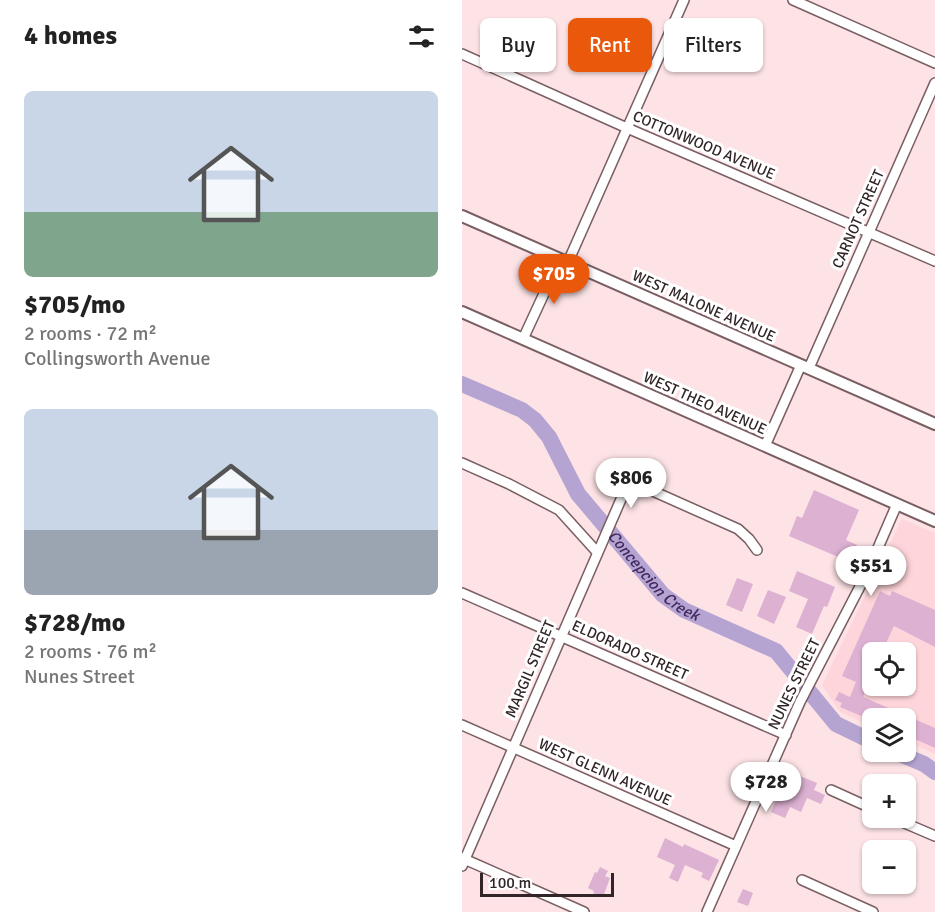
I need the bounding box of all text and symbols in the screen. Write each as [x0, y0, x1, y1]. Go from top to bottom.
chip: Buy [480, 18, 556, 72]
chip: Rent [568, 18, 652, 72]
chip: Filters [664, 18, 763, 72]
text: 4 homes [24, 20, 117, 52]
icon: filters [405, 20, 438, 53]
street label: COTTONWOOD AVENUE [630, 107, 778, 183]
icon: home [177, 130, 285, 238]
street label: CARNOT STREET [828, 166, 888, 271]
pin: $705 [518, 254, 590, 305]
text: $705 [532, 261, 576, 286]
street label: WEST MALONE AVENUE [630, 266, 778, 346]
text: $705/mo [24, 289, 125, 321]
text: 2 rooms · 72 m² [24, 321, 157, 346]
text: Collingsworth Avenue [24, 346, 211, 371]
street label: WEST THEO AVENUE [641, 368, 769, 438]
icon: home [177, 448, 285, 556]
pin: $806 [595, 458, 667, 509]
text: $806 [609, 465, 653, 490]
water label: Concepcion Creek [603, 527, 704, 626]
pin: $551 [835, 546, 907, 597]
text: $551 [849, 553, 893, 578]
text: $728/mo [24, 607, 125, 639]
street label: ELDORADO STREET [569, 616, 692, 684]
street label: MARGIL STREET [501, 617, 559, 720]
street label: NUNES STREET [764, 635, 824, 733]
text: 2 rooms · 76 m² [24, 639, 157, 664]
map controls [862, 642, 916, 894]
button: locate [862, 642, 916, 696]
text: Nunes Street [24, 664, 135, 689]
button: layers [862, 708, 916, 762]
street label: WEST GLENN AVENUE [536, 735, 674, 809]
pin: $728 [730, 762, 802, 813]
text: $728 [744, 769, 788, 794]
button: + [862, 774, 916, 828]
button: − [862, 840, 916, 894]
scale bar [480, 870, 614, 898]
text: 100 m [489, 873, 531, 893]

